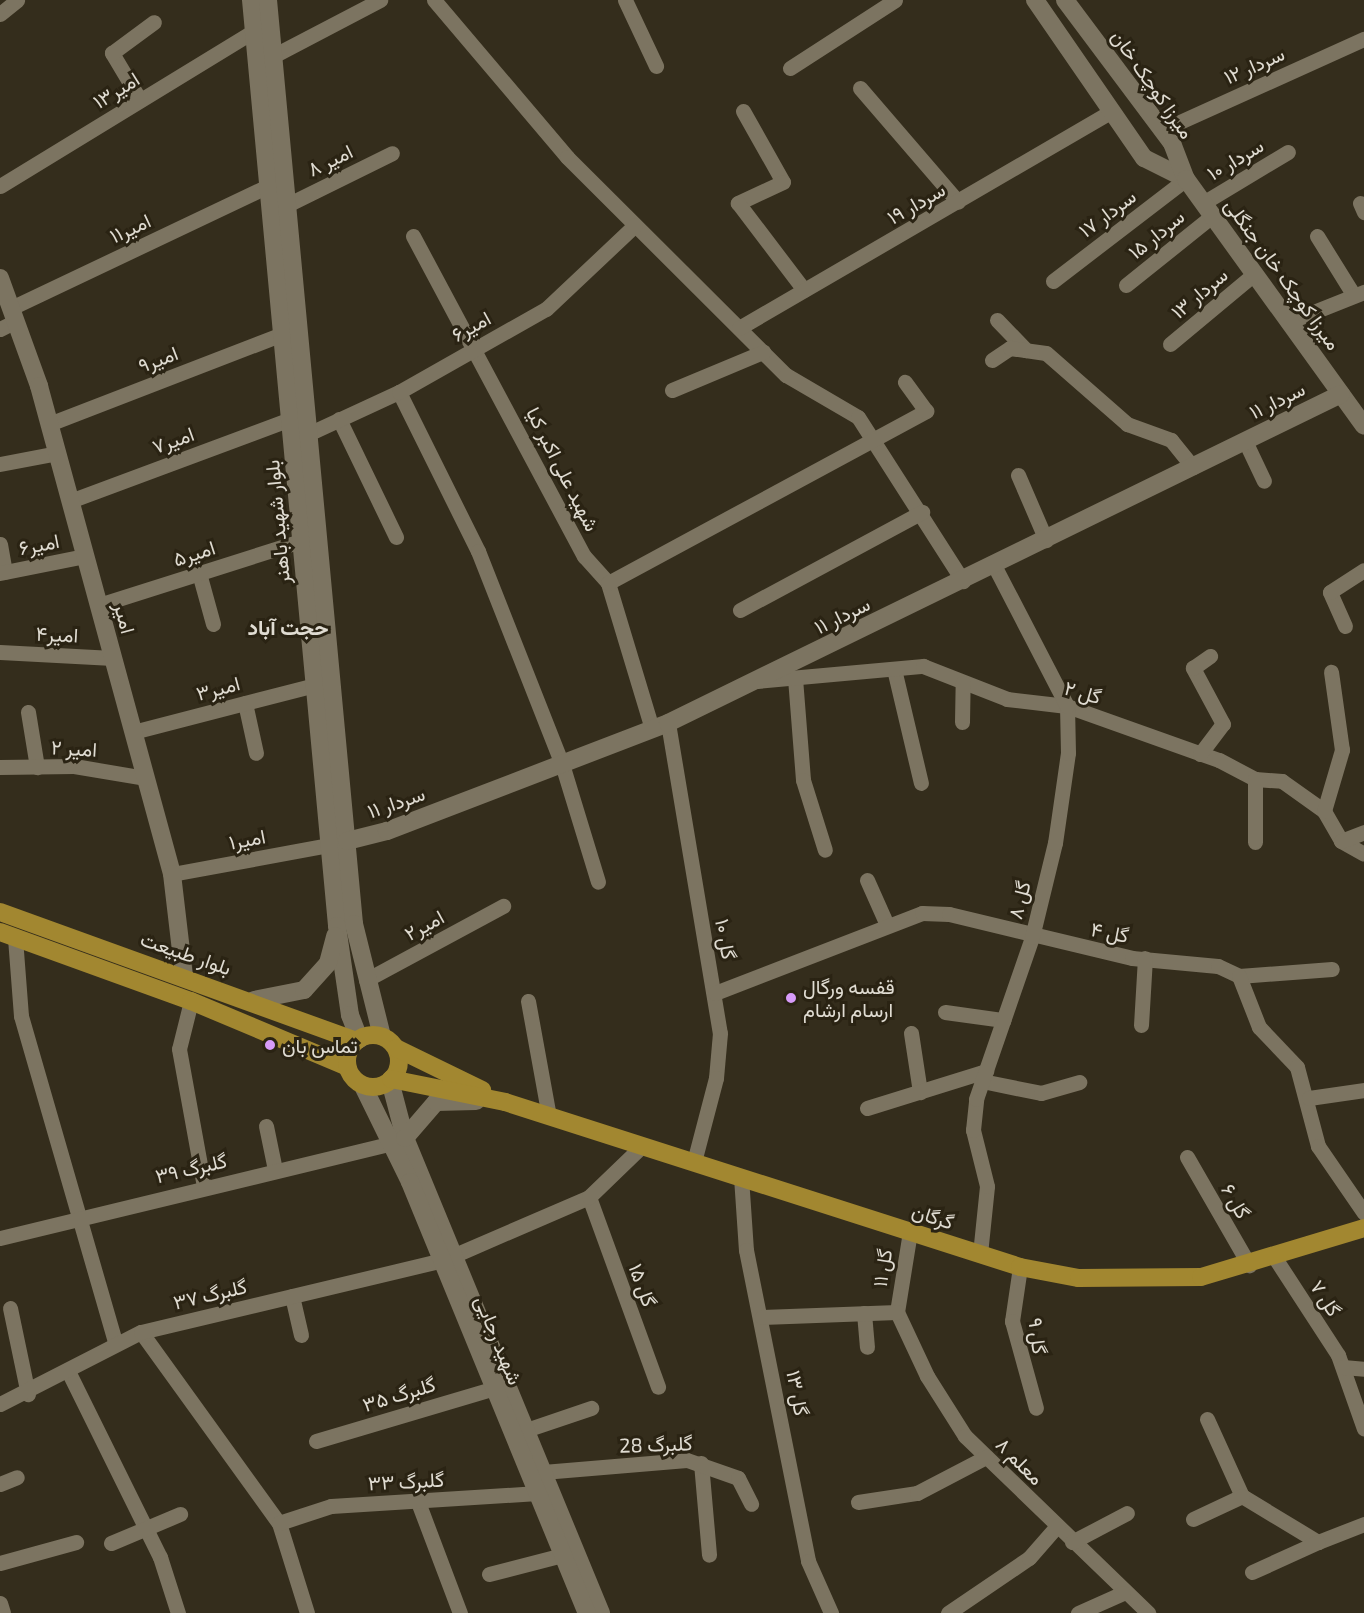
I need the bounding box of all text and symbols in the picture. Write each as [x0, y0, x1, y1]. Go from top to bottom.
street label: میرزا کوچک خان [1107, 25, 1199, 143]
street label: سردار ۱۲ [1220, 41, 1288, 89]
street label: امیر۱۳ [88, 67, 144, 113]
street label: سردار ۱۰ [1202, 133, 1268, 185]
street label: امیر ۸ [304, 139, 356, 181]
street label: سردار ۱۹ [883, 177, 949, 229]
street label: سردار ۱۷ [1074, 184, 1140, 242]
street label: میرزا کوچک خان جنگلی [1220, 194, 1346, 354]
street label: سردار ۱۵ [1123, 204, 1189, 264]
street label: امیر۱۱ [106, 208, 154, 248]
street label: سردار ۱۳ [1166, 262, 1232, 324]
street label: امیر۶ [447, 306, 495, 346]
street label: امیر۹ [135, 341, 181, 377]
street label: سردار ۱۱ [1245, 376, 1309, 424]
street label: شهید علی اکبر کیا [521, 403, 605, 535]
street label: امیر۷ [149, 421, 197, 459]
street label: بلوار شهید باهنر [260, 459, 294, 585]
street label: امیر۶ [17, 528, 61, 560]
street label: امیر۵ [170, 535, 218, 571]
street label: سردار ۱۱ [810, 591, 874, 639]
street label: امیر [109, 600, 141, 636]
district label: حجت آباد [248, 614, 328, 640]
street label: امیر۴ [35, 621, 79, 647]
street label: امیر۳ [194, 671, 242, 705]
street label: گل ۲ [1062, 675, 1104, 709]
street label: امیر ۲ [50, 735, 98, 761]
street label: سردار ۱۱ [364, 781, 428, 823]
street label: امیر۱ [227, 824, 267, 854]
street label: گل ۸ [1003, 878, 1035, 922]
street label: امیر۲ [400, 904, 448, 946]
street label: گل ۱۰ [711, 917, 741, 961]
street label: گل ۴ [1089, 917, 1131, 947]
street label: بلوار طبیعت [137, 926, 235, 980]
place label: قفسه ورگال ارسام ارشام [803, 975, 895, 1022]
marker: قفسه ورگال ارسام ارشام [784, 991, 798, 1005]
place label: تماس بان [282, 1033, 358, 1057]
marker: تماس بان [263, 1038, 277, 1052]
street label: گلبرگ ۳۹ [153, 1148, 229, 1188]
street label: گل ۶ [1216, 1179, 1256, 1223]
street label: گرگان [909, 1198, 957, 1234]
street label: گل ۱۱ [867, 1247, 897, 1289]
street label: گل ۱۵ [624, 1260, 662, 1310]
street label: گلبرگ ۳۷ [171, 1274, 249, 1314]
street label: گل ۷ [1305, 1275, 1347, 1321]
street label: شهید رجایی [470, 1292, 528, 1388]
street label: گل ۹ [1024, 1316, 1052, 1356]
street label: گل ۱۳ [782, 1368, 814, 1418]
street label: گلبرگ ۳۵ [360, 1372, 438, 1416]
street label: گلبرگ 28 [619, 1431, 693, 1457]
street label: معلم ۸ [991, 1432, 1049, 1490]
street label: گلبرگ ۳۳ [367, 1467, 445, 1495]

